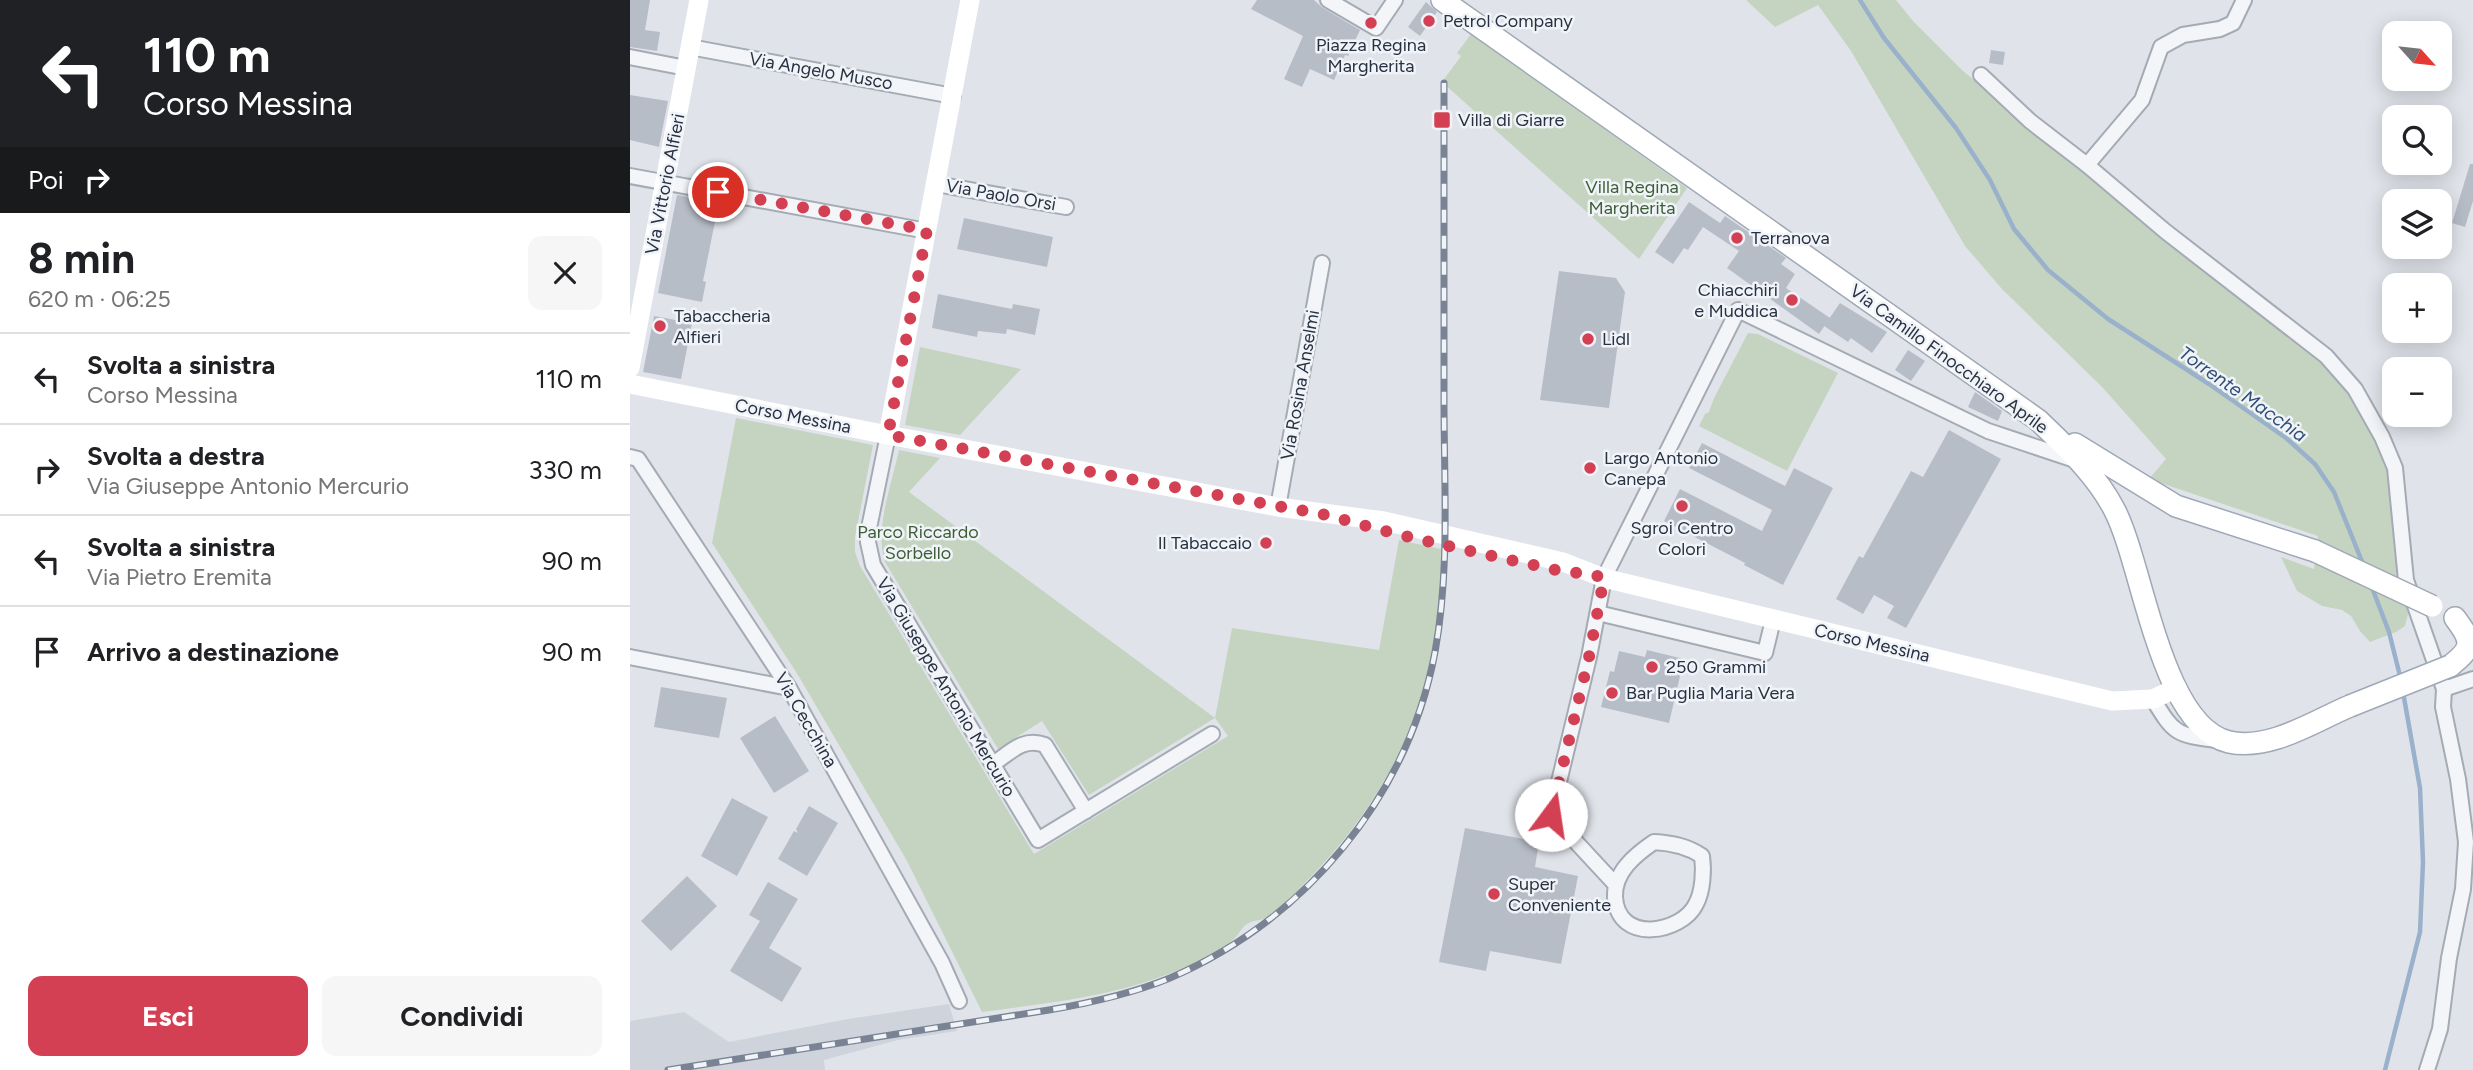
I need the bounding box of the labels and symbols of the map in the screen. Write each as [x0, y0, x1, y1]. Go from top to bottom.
place label: Petrol Company [1443, 10, 1573, 32]
marker: Petrol Company [1421, 13, 1437, 29]
marker: Piazza Regina Margherita [1363, 15, 1379, 31]
north arrow [2382, 21, 2452, 91]
place label: Piazza Regina Margherita [1316, 34, 1426, 77]
street label: Via Angelo Musco [747, 48, 895, 94]
place label: Villa di Giarre [1458, 109, 1565, 131]
marker: Villa di Giarre [1432, 110, 1452, 130]
street label: Via Vittorio Alfieri [641, 112, 689, 256]
pin [688, 162, 748, 222]
street label: Via Paolo Orsi [944, 174, 1058, 216]
park label: Villa Regina Margherita [1585, 176, 1679, 219]
place label: Terranova [1751, 227, 1830, 249]
marker: Terranova [1729, 230, 1745, 246]
place label: Chiacchiri e Muddica [1694, 279, 1778, 322]
street label: Via Camillo Finocchiaro Aprile [1845, 280, 2053, 438]
marker: Chiacchiri e Muddica [1784, 292, 1800, 308]
place label: Tabaccheria Alfieri [674, 305, 771, 348]
street label: Via Rosina Anselmi [1276, 308, 1324, 462]
marker: Tabaccheria Alfieri [652, 318, 668, 334]
place label: Lidl [1602, 328, 1630, 350]
marker: Lidl [1580, 331, 1596, 347]
water label: Torrente Macchia [2175, 341, 2311, 447]
street label: Corso Messina [733, 394, 853, 438]
place label: Largo Antonio Canepa [1604, 447, 1718, 490]
marker: Largo Antonio Canepa [1582, 460, 1598, 476]
marker: Sgroi Centro Colori [1674, 498, 1690, 514]
place label: Sgroi Centro Colori [1631, 517, 1733, 560]
park label: Parco Riccardo Sorbello [857, 521, 979, 564]
place label: Il Tabaccaio [1158, 532, 1252, 554]
marker: Il Tabaccaio [1258, 535, 1274, 551]
street label: Via Giuseppe Antonio Mercurio [872, 573, 1020, 801]
street label: Corso Messina [1812, 619, 1932, 667]
place label: 250 Grammi [1666, 656, 1766, 678]
marker: 250 Grammi [1644, 659, 1660, 675]
street label: Via Cecchina [770, 669, 842, 771]
place label: Bar Puglia Maria Vera [1626, 682, 1795, 704]
marker: Bar Puglia Maria Vera [1604, 685, 1620, 701]
position arrow [1514, 778, 1588, 852]
place label: Super Conveniente [1508, 873, 1611, 916]
marker: Super Conveniente [1486, 886, 1502, 902]

